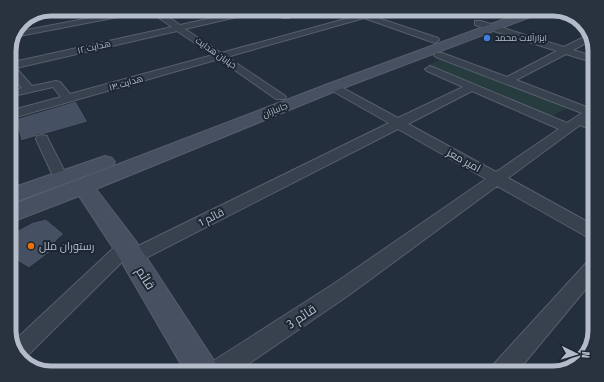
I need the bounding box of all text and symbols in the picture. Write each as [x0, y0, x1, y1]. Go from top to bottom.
marker: ابزارآلات محمد [482, 33, 492, 43]
place label: ابزارآلات محمد [495, 33, 547, 43]
street label: خیابان هدایت [194, 35, 238, 71]
street label: هدایت ۱۲ [76, 38, 112, 56]
street label: هدایت ۱۴ [108, 73, 144, 93]
street label: جانبازان [261, 100, 289, 120]
street label: امیر معز [444, 145, 483, 175]
street label: قائم 1 [196, 206, 227, 230]
place label: رستوران ملل [39, 240, 95, 253]
marker: رستوران ملل [26, 241, 36, 251]
street label: قائم [131, 264, 158, 293]
street label: قائم 3 [284, 301, 320, 333]
north arrow [556, 334, 596, 374]
text: N [579, 351, 592, 359]

